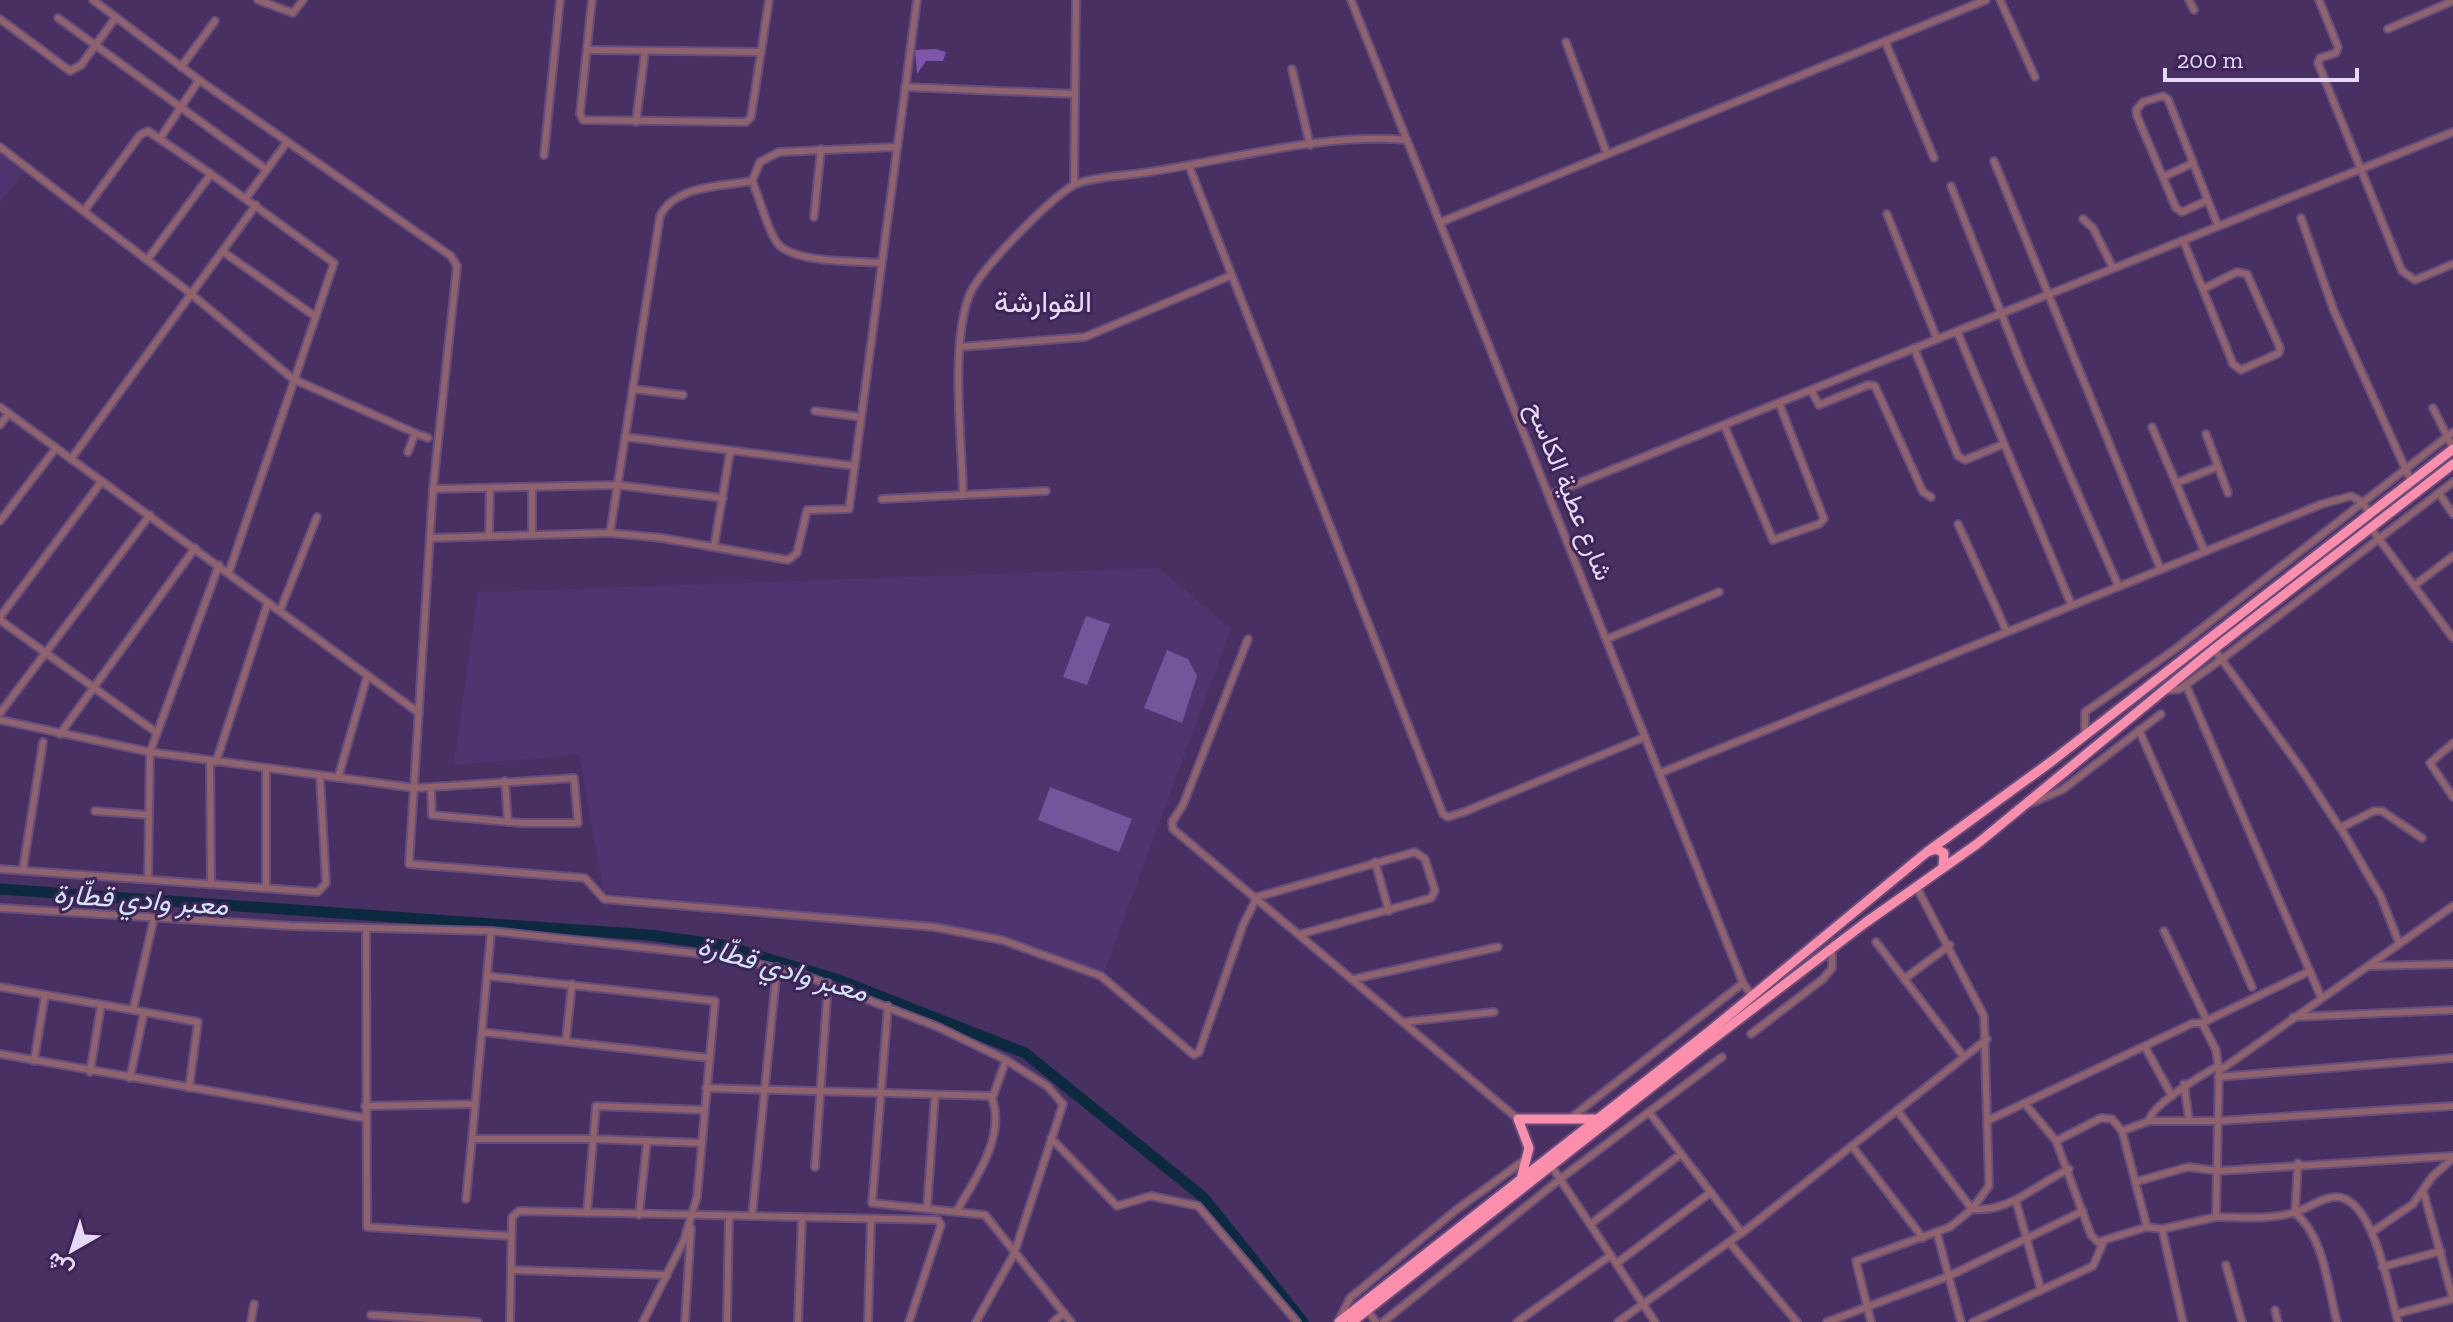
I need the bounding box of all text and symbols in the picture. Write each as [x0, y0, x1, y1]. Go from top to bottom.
scale bar [2165, 32, 2357, 82]
text: 200 m [2177, 45, 2243, 74]
district label: القوارشة [994, 284, 1092, 320]
street label: شارع عطية الكاسح [1518, 397, 1620, 586]
water label: معبر وادي قطّارة [52, 877, 231, 928]
water label: معبر وادي قطّارة [692, 928, 873, 1015]
north arrow [32, 1210, 112, 1290]
text: ش [41, 1246, 78, 1284]

